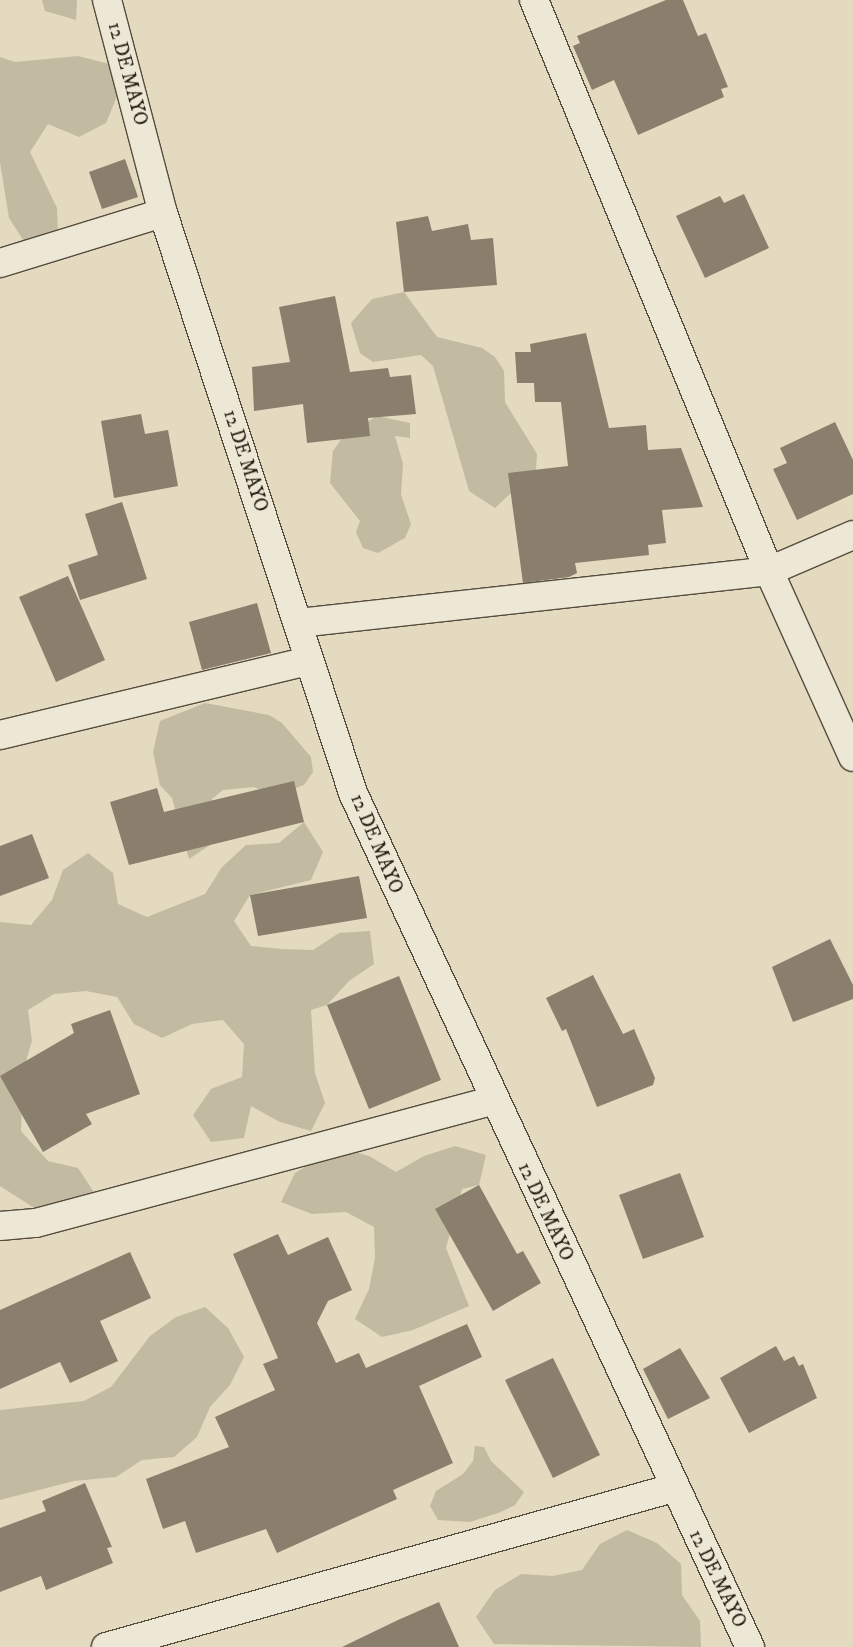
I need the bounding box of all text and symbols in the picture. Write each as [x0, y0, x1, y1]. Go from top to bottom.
street label: 12 DE MAYO [102, 20, 152, 128]
street label: 12 DE MAYO [218, 407, 272, 515]
street label: 12 DE MAYO [345, 791, 407, 897]
street label: 12 DE MAYO [512, 1159, 578, 1265]
street label: 12 DE MAYO [684, 1526, 750, 1632]

